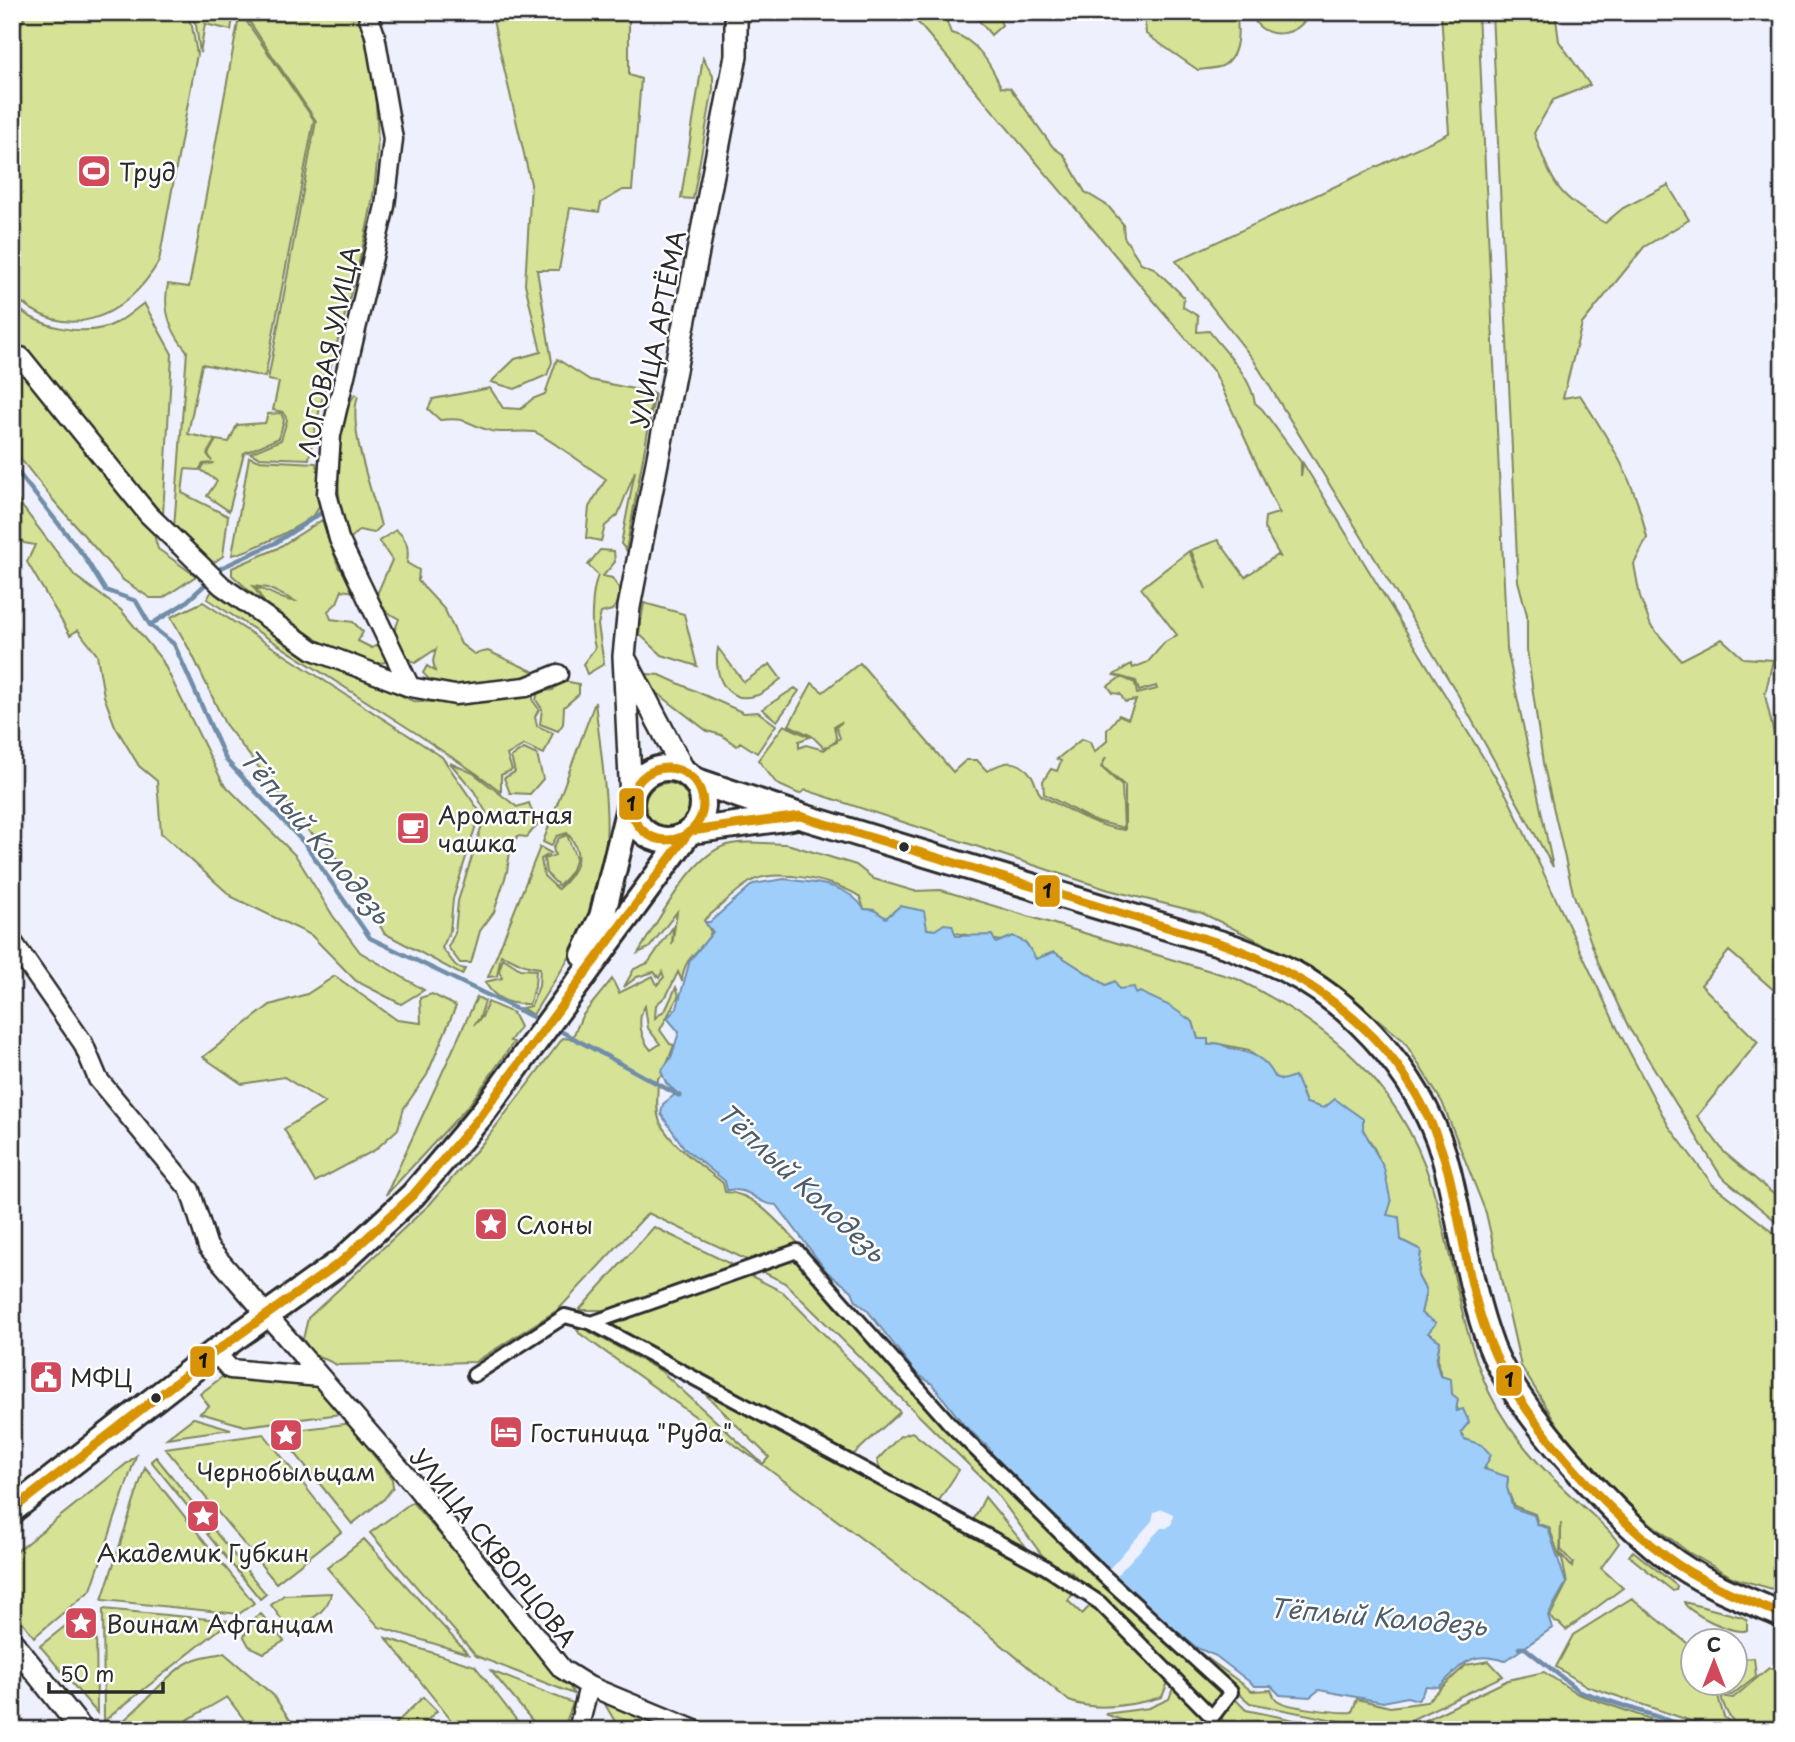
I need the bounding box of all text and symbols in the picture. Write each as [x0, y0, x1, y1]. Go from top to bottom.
sports icon: Труд [75, 152, 113, 190]
place label: Труд [119, 153, 176, 189]
street label: УЛИЦА АРТЁМА [620, 227, 694, 431]
street label: ЛОГОВАЯ УЛИЦА [288, 242, 368, 460]
water label: Тёплый Колодезь [231, 740, 402, 933]
line badge: 1 [618, 787, 645, 821]
text: 1 [626, 789, 636, 817]
place label: Ароматная чашка [438, 796, 573, 860]
cafe icon: Ароматная чашка [394, 809, 432, 847]
unlabelled marker [897, 840, 911, 854]
line badge: 1 [1034, 874, 1061, 908]
text: 1 [1042, 876, 1052, 904]
water label: Тёплый Колодезь [709, 1093, 896, 1272]
place icon: Слоны [472, 1205, 510, 1243]
place label: Слоны [516, 1206, 593, 1242]
line badge: 1 [189, 1345, 216, 1378]
text: 1 [198, 1346, 208, 1374]
public building icon: МФЦ [27, 1358, 65, 1396]
place label: МФЦ [70, 1359, 132, 1395]
line badge: 1 [1495, 1364, 1523, 1397]
text: 1 [1504, 1365, 1514, 1393]
unlabelled marker [149, 1391, 163, 1405]
hotel icon: Гостиница "Руда" [487, 1413, 525, 1451]
place label: Гостиница "Руда" [530, 1414, 733, 1450]
place icon: Чернобыльцам [267, 1416, 305, 1454]
street label: УЛИЦА СКВОРЦОВА [402, 1440, 586, 1654]
place label: Чернобыльцам [197, 1453, 375, 1489]
place icon: Академик Губкин [184, 1497, 222, 1535]
place label: Академик Губкин [97, 1534, 309, 1570]
water label: Тёплый Колодезь [1268, 1587, 1490, 1645]
place icon: Воинам Афганцам [62, 1604, 100, 1642]
place label: Воинам Афганцам [106, 1605, 334, 1641]
north arrow [1680, 1626, 1750, 1696]
text: С [1707, 1630, 1721, 1658]
scale bar [49, 1651, 163, 1695]
text: 50 m [60, 1657, 114, 1689]

